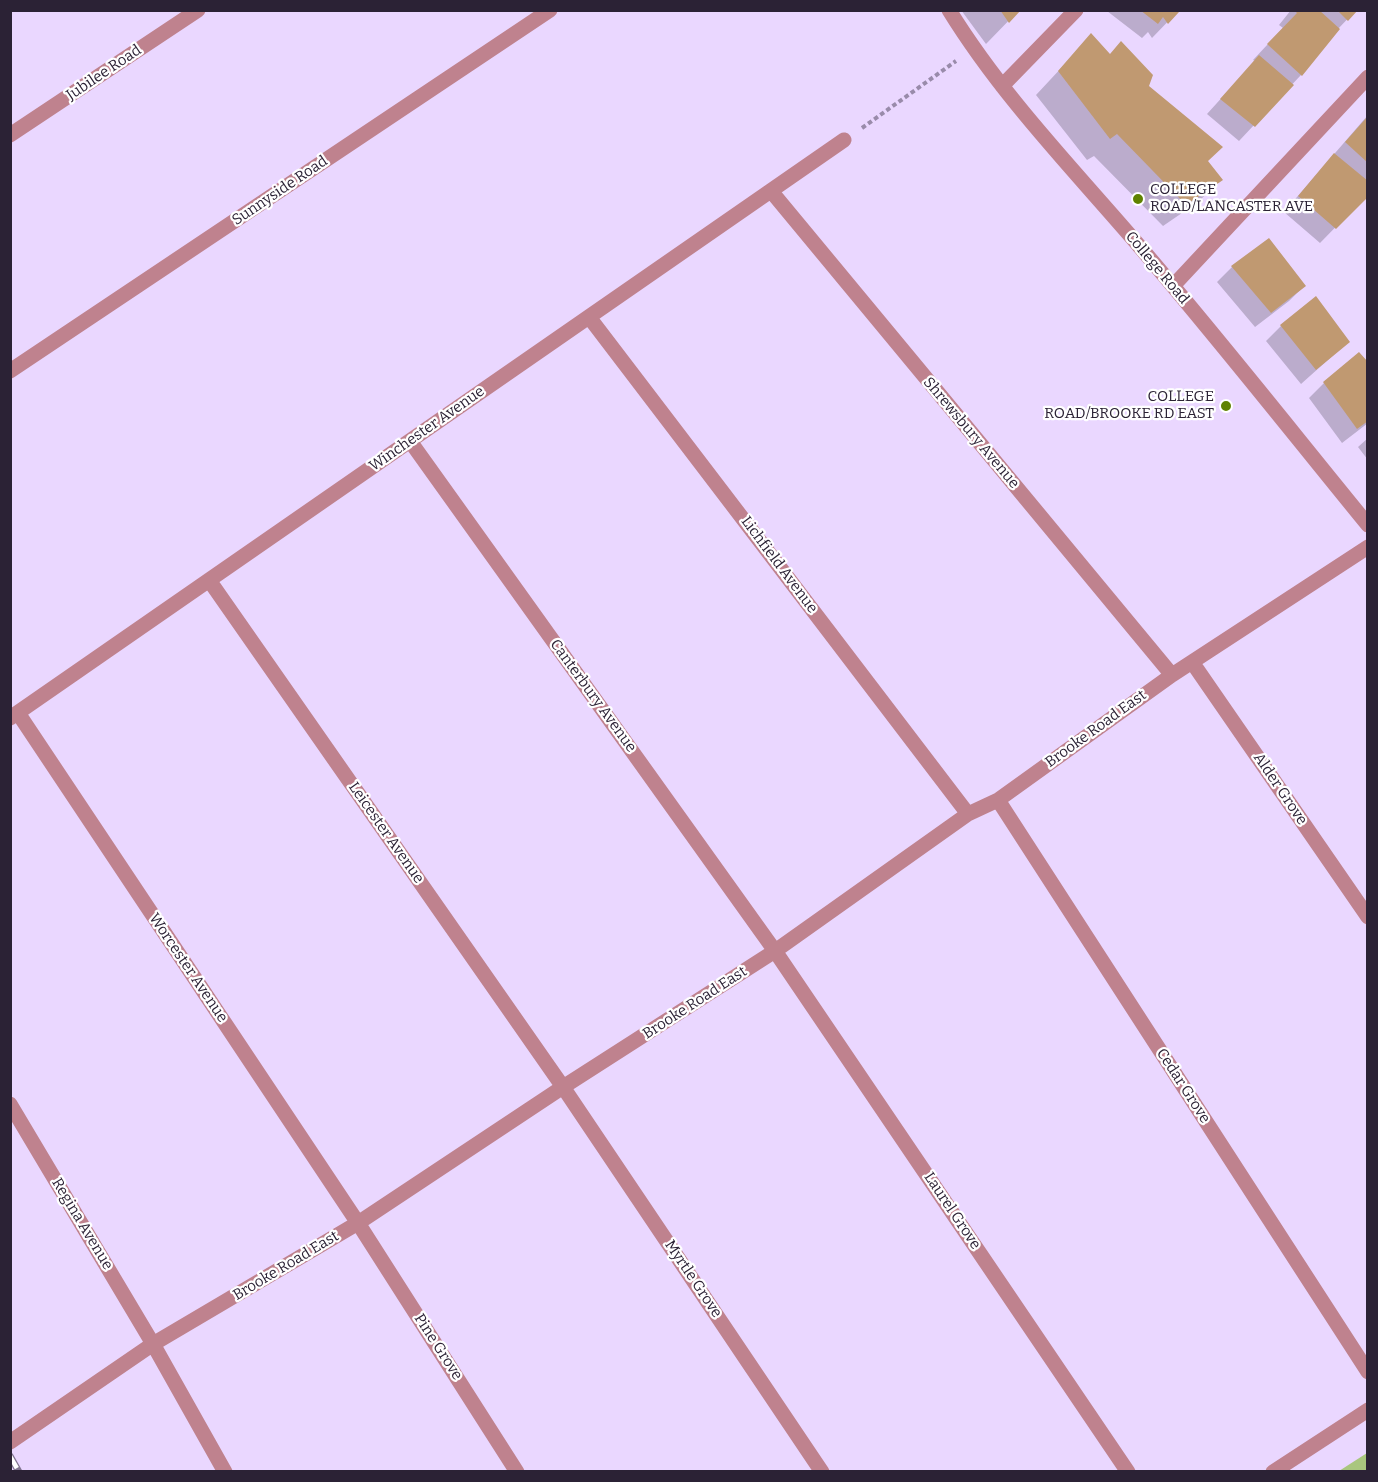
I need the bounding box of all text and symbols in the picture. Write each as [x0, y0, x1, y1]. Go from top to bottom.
street label: Jubilee Road [63, 41, 145, 105]
street label: Sunnyside Road [229, 152, 331, 230]
place label: COLLEGE ROAD/LANCASTER AVE [1150, 181, 1313, 216]
marker: COLLEGE ROAD/LANCASTER AVE [1131, 192, 1145, 206]
street label: College Road [1121, 228, 1193, 308]
street label: Shrewsbury Avenue [919, 374, 1023, 492]
street label: Winchester Avenue [366, 382, 488, 476]
place label: COLLEGE ROAD/BROOKE RD EAST [1044, 388, 1214, 423]
marker: COLLEGE ROAD/BROOKE RD EAST [1219, 399, 1233, 413]
street label: Lichfield Avenue [737, 513, 821, 617]
street label: Canterbury Avenue [546, 636, 640, 756]
street label: Brooke Road East [1042, 686, 1150, 772]
street label: Alder Grove [1249, 750, 1311, 828]
street label: Leicester Avenue [344, 779, 428, 887]
street label: Worcester Avenue [145, 910, 231, 1026]
street label: Brooke Road East [640, 963, 750, 1043]
street label: Cedar Grove [1152, 1045, 1214, 1127]
street label: Laurel Grove [920, 1169, 984, 1253]
street label: Regina Avenue [48, 1175, 116, 1273]
street label: Brooke Road East [230, 1227, 342, 1305]
street label: Myrtle Grove [660, 1237, 726, 1321]
street label: Pine Grove [410, 1310, 466, 1384]

